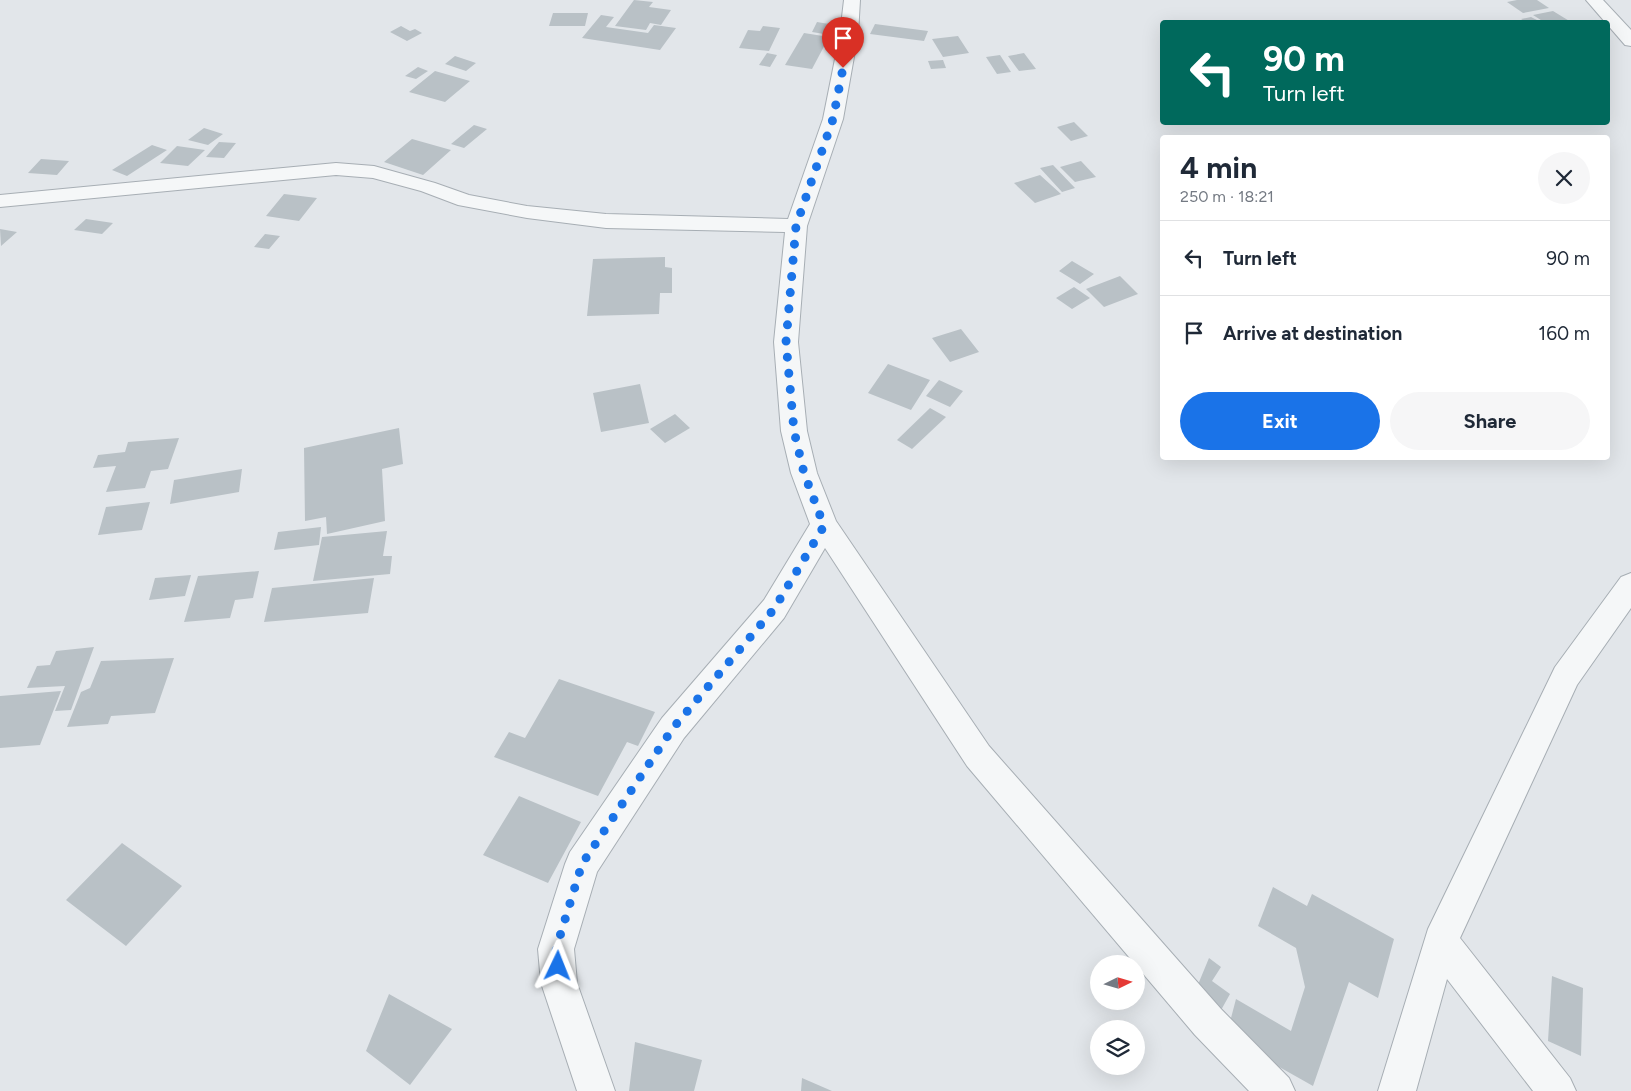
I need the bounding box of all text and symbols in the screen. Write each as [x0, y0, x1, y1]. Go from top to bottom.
pin [822, 17, 864, 68]
icon: arrive [829, 24, 857, 52]
text: 90 m [1263, 38, 1345, 80]
icon: left [1180, 40, 1245, 105]
text: Turn left [1263, 80, 1345, 107]
text: 4 min [1180, 149, 1257, 186]
button: close [1538, 152, 1590, 204]
text: 250 m · 18:21 [1180, 187, 1274, 206]
icon: left [1180, 244, 1208, 272]
text: Turn left [1223, 247, 1297, 270]
text: 90 m [1546, 247, 1590, 270]
icon: arrive [1180, 319, 1208, 347]
text: Arrive at destination [1223, 322, 1402, 345]
text: 160 m [1538, 322, 1590, 345]
button: Exit [1180, 392, 1380, 450]
button: Share [1390, 392, 1590, 450]
position arrow [531, 939, 583, 991]
north arrow [1090, 955, 1145, 1010]
map controls [1090, 955, 1145, 1075]
button: layers [1090, 1020, 1145, 1075]

